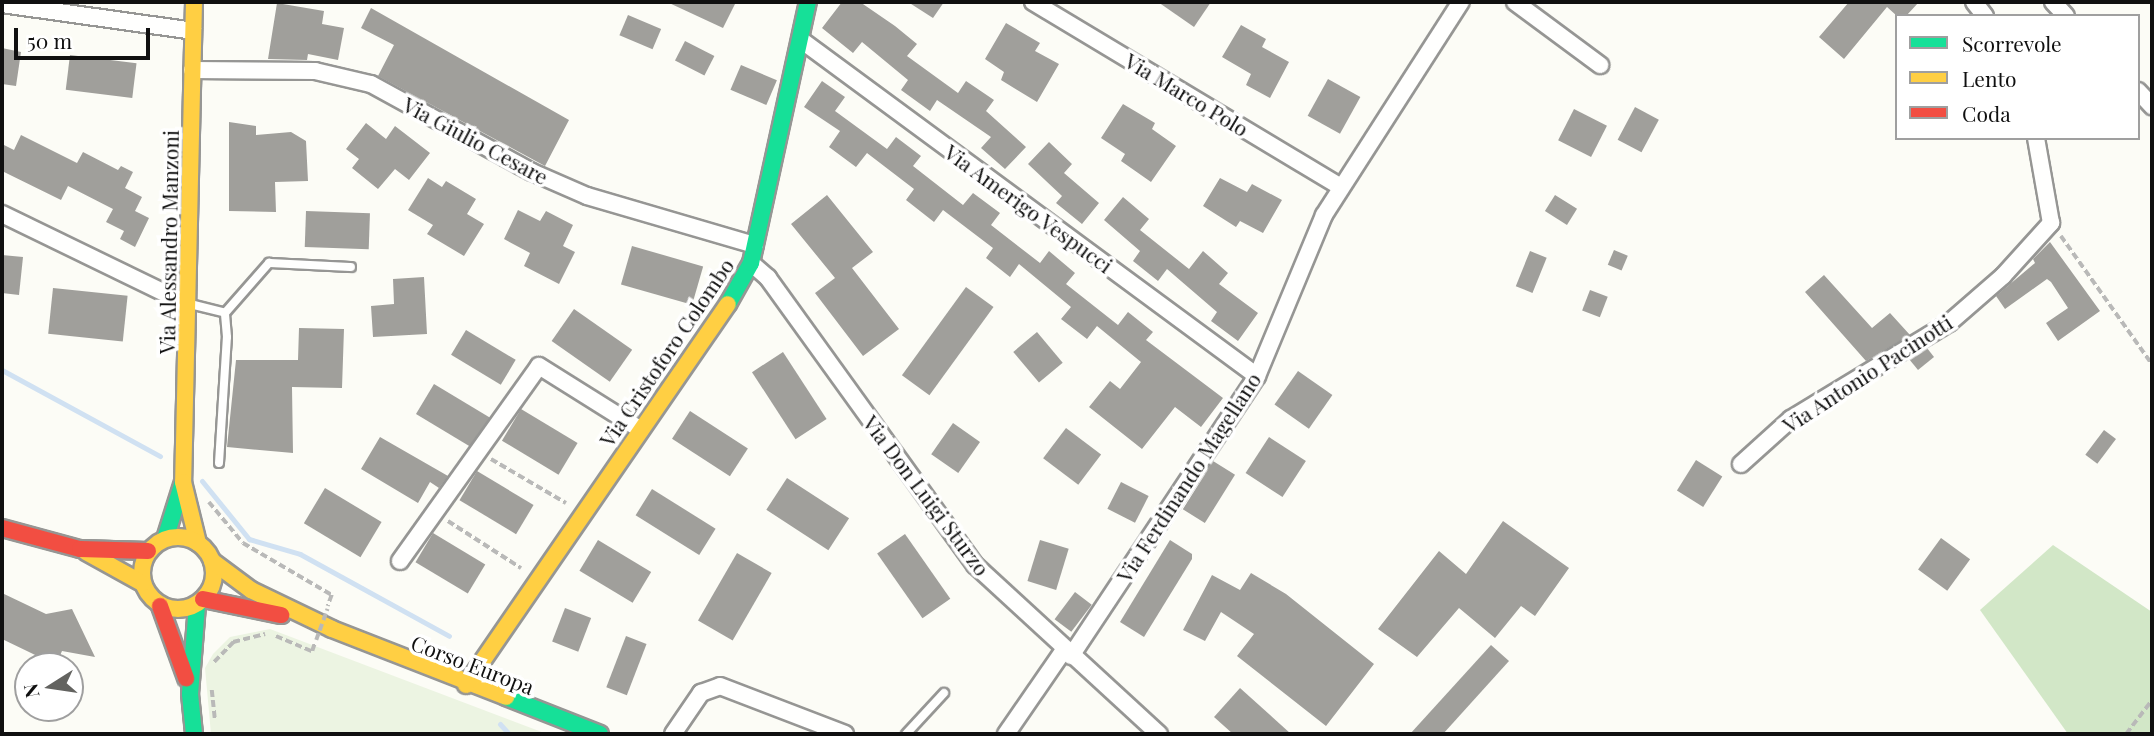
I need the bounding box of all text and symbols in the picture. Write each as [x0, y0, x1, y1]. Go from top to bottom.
scale bar [18, 14, 154, 58]
legend [1895, 14, 2140, 140]
text: 50 m [27, 26, 72, 54]
text: Scorrevole [1962, 29, 2062, 57]
street label: Via Marco Polo [1121, 47, 1253, 141]
text: Lento [1962, 64, 2016, 92]
street label: Via Giulio Cesare [399, 91, 553, 189]
text: Coda [1962, 99, 2011, 127]
street label: Via Alessandro Manzoni [153, 129, 183, 355]
street label: Via Amerigo Vespucci [939, 138, 1119, 278]
street label: Via Cristoforo Colombo [594, 253, 738, 451]
street label: Via Antonio Pacinotti [1777, 309, 1957, 437]
street label: Via Ferdinando Magellano [1111, 367, 1265, 587]
street label: Via Don Luigi Sturzo [859, 410, 995, 580]
street label: Corso Europa [408, 629, 538, 699]
north arrow [14, 652, 84, 722]
text: N [16, 682, 45, 700]

